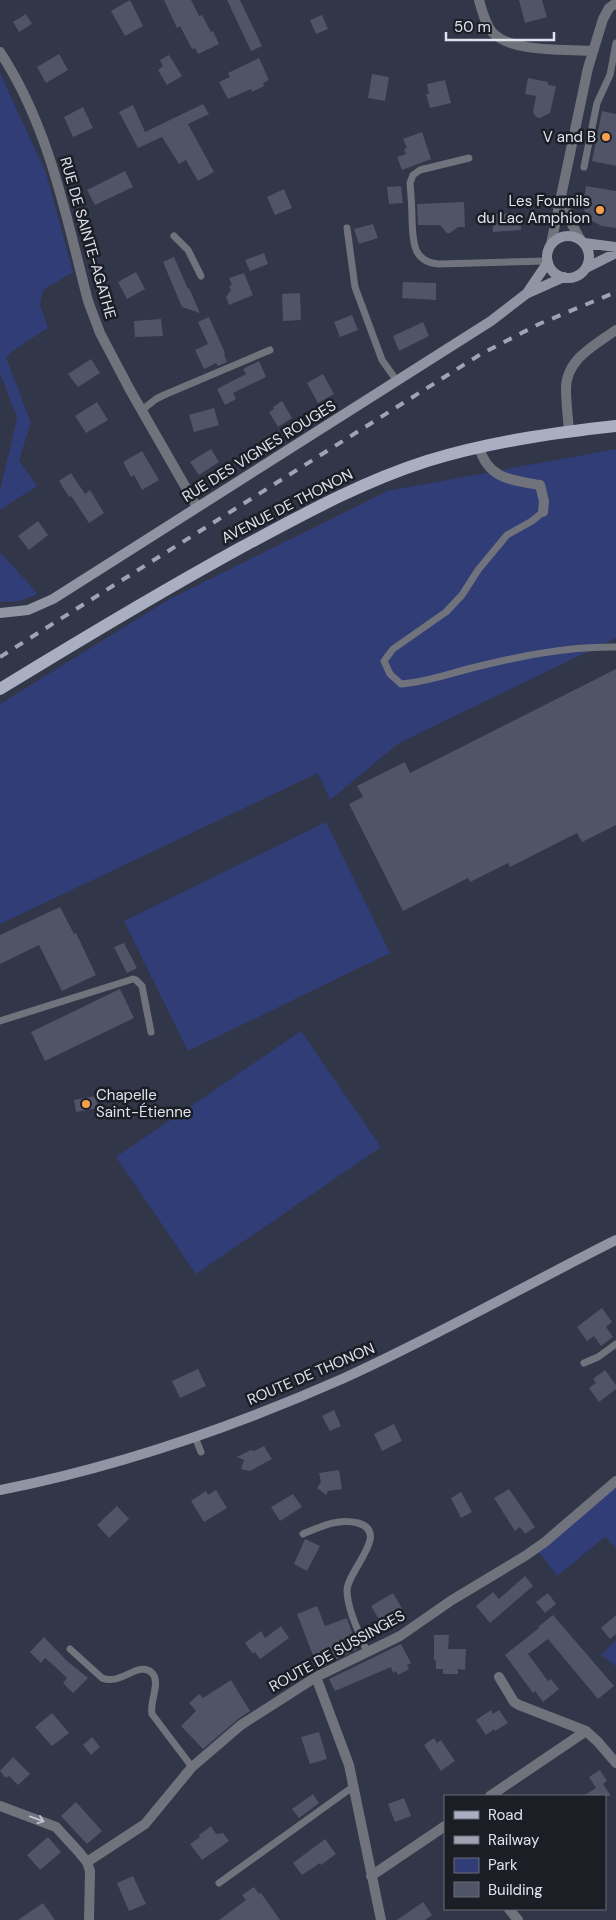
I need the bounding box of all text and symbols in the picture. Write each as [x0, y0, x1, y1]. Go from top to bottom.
scale bar [446, 10, 554, 42]
text: 50 m [454, 17, 491, 37]
place label: V and B [543, 127, 596, 147]
marker: V and B [600, 131, 612, 143]
street label: RUE DE SAINTE-AGATHE [55, 155, 121, 321]
place label: Les Fournils du Lac Amphion [477, 191, 590, 228]
marker: Les Fournils du Lac Amphion [594, 204, 606, 216]
street label: RUE DES VIGNES ROUGES [178, 395, 340, 507]
street label: AVENUE DE THONON [218, 464, 356, 548]
place label: Chapelle Saint-Étienne [96, 1085, 191, 1122]
marker: Chapelle Saint-Étienne [80, 1098, 92, 1110]
street label: ROUTE DE THONON [244, 1338, 378, 1410]
street label: ROUTE DE SUSSINGES [266, 1605, 409, 1697]
legend [444, 1795, 606, 1910]
text: Road [488, 1805, 523, 1825]
one-way arrow [29, 1815, 44, 1824]
text: Railway [488, 1830, 540, 1850]
text: Park [488, 1855, 518, 1875]
text: Building [488, 1880, 543, 1900]

